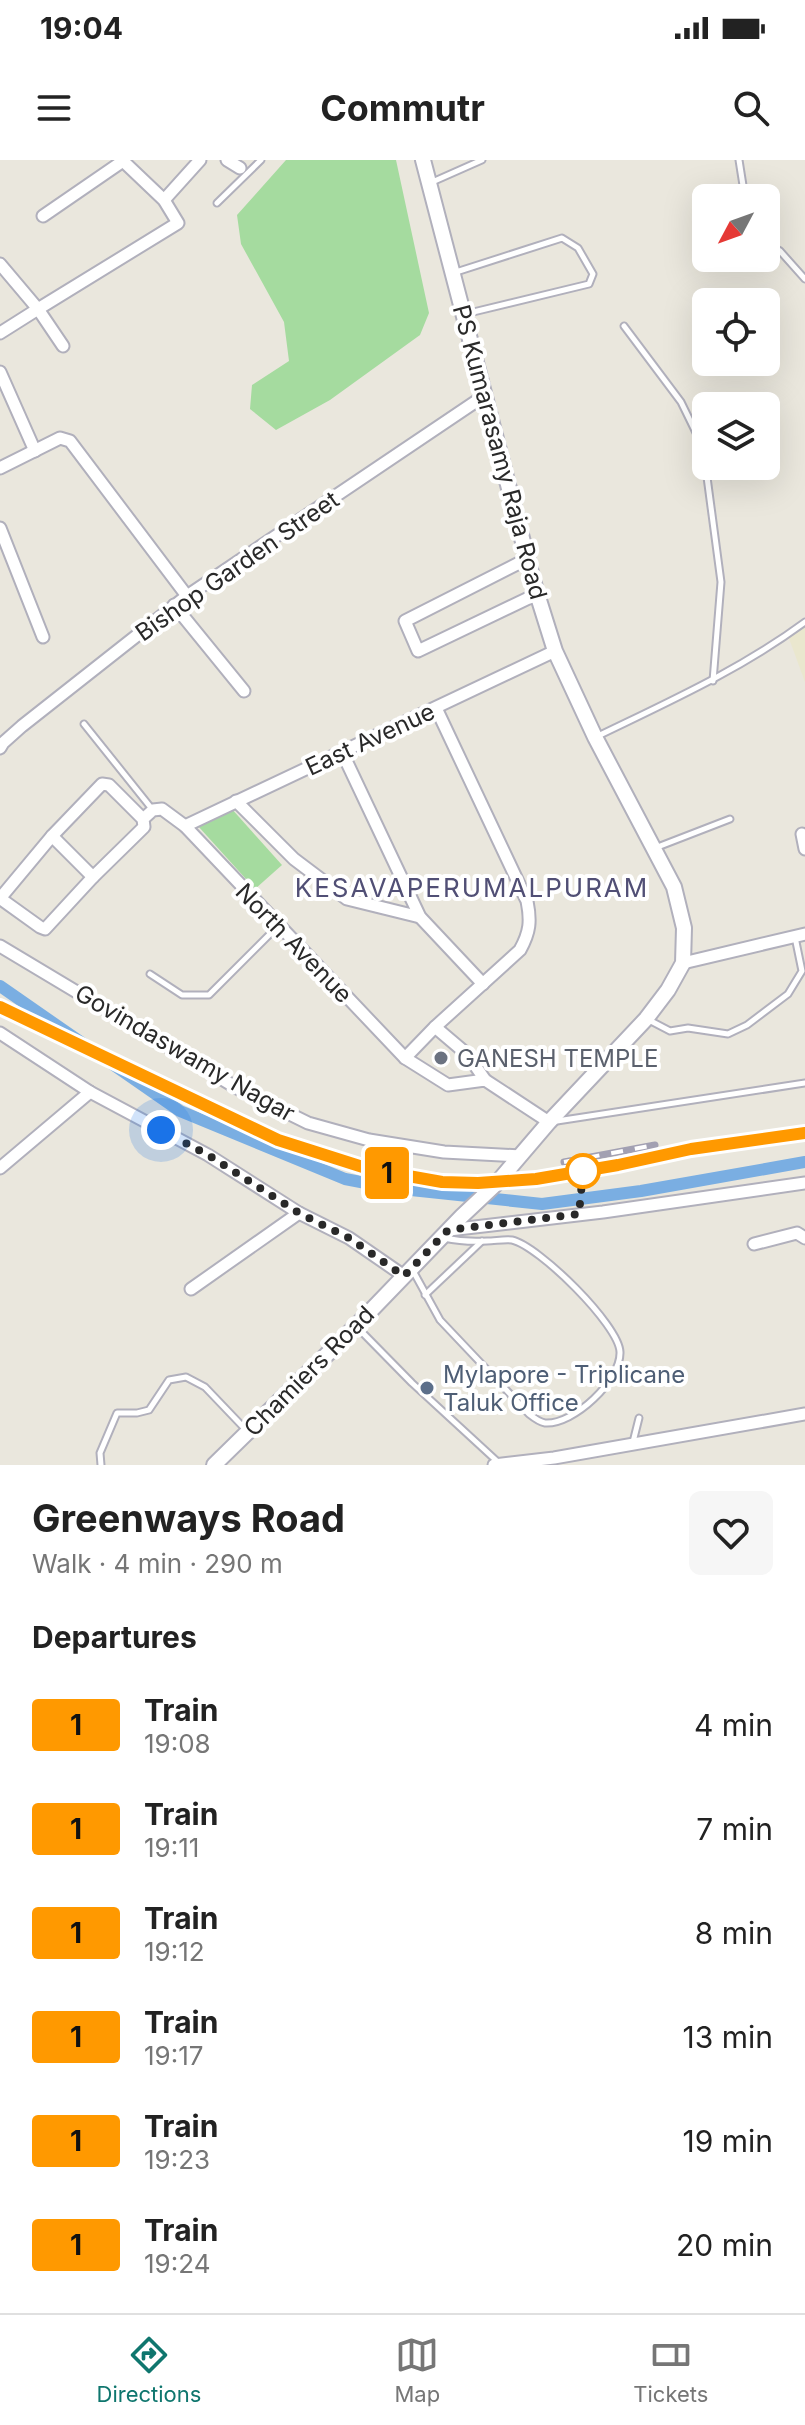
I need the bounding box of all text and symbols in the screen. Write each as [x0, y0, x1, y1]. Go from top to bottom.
text: 19:04 [40, 10, 123, 46]
icon: menu [32, 86, 76, 130]
text: Commutr [320, 86, 485, 130]
icon: search [729, 86, 773, 130]
north arrow [692, 184, 780, 272]
map controls [692, 184, 780, 480]
button: locate [692, 288, 780, 376]
street label: PS Kumarasamy Raja Road [447, 302, 553, 602]
button: layers [692, 392, 780, 480]
street label: Bishop Garden Street [130, 485, 344, 647]
street label: East Avenue [301, 696, 439, 782]
district label: KESAVAPERUMALPURAM [295, 872, 649, 903]
street label: North Avenue [230, 877, 358, 1009]
street label: Govindaswamy Nagar [70, 978, 300, 1128]
place label: GANESH TEMPLE [457, 1044, 658, 1073]
marker: GANESH TEMPLE [432, 1049, 450, 1067]
your location [141, 1110, 181, 1150]
line badge: 1 [361, 1147, 413, 1199]
unlabelled marker [566, 1154, 600, 1188]
text: 1 [381, 1156, 393, 1190]
street label: Chamiers Road [238, 1300, 380, 1442]
place label: Mylapore - Triplicane Taluk Office [443, 1360, 685, 1417]
marker: Mylapore - Triplicane Taluk Office [418, 1379, 436, 1397]
button: heart [689, 1491, 773, 1575]
text: Greenways Road [32, 1495, 345, 1541]
text: Walk · 4 min · 290 m [32, 1548, 283, 1579]
text: Departures [32, 1619, 197, 1655]
text: Train [144, 1692, 218, 1728]
text: 4 min [694, 1707, 773, 1743]
text: 1 [70, 1708, 82, 1742]
text: 19:08 [144, 1728, 211, 1759]
text: Train [144, 1796, 218, 1832]
text: 7 min [696, 1811, 773, 1847]
text: 1 [70, 1812, 82, 1846]
text: 19:11 [144, 1832, 199, 1863]
text: Train [144, 1900, 218, 1936]
text: 8 min [695, 1915, 773, 1951]
text: 1 [70, 1916, 82, 1950]
text: 19:12 [144, 1936, 205, 1967]
text: Train [144, 2004, 218, 2040]
text: 13 min [683, 2019, 773, 2055]
text: 1 [70, 2020, 82, 2054]
text: 19:17 [144, 2040, 203, 2071]
text: Train [144, 2108, 218, 2144]
text: 19 min [682, 2123, 773, 2159]
text: 1 [70, 2124, 82, 2158]
text: 19:23 [144, 2144, 210, 2175]
text: Train [144, 2212, 218, 2248]
text: 20 min [676, 2227, 773, 2263]
text: 1 [70, 2228, 82, 2262]
text: 19:24 [144, 2248, 210, 2279]
tab: Directions [97, 2333, 201, 2407]
tab: Map [395, 2333, 440, 2407]
tab: Tickets [633, 2333, 708, 2407]

